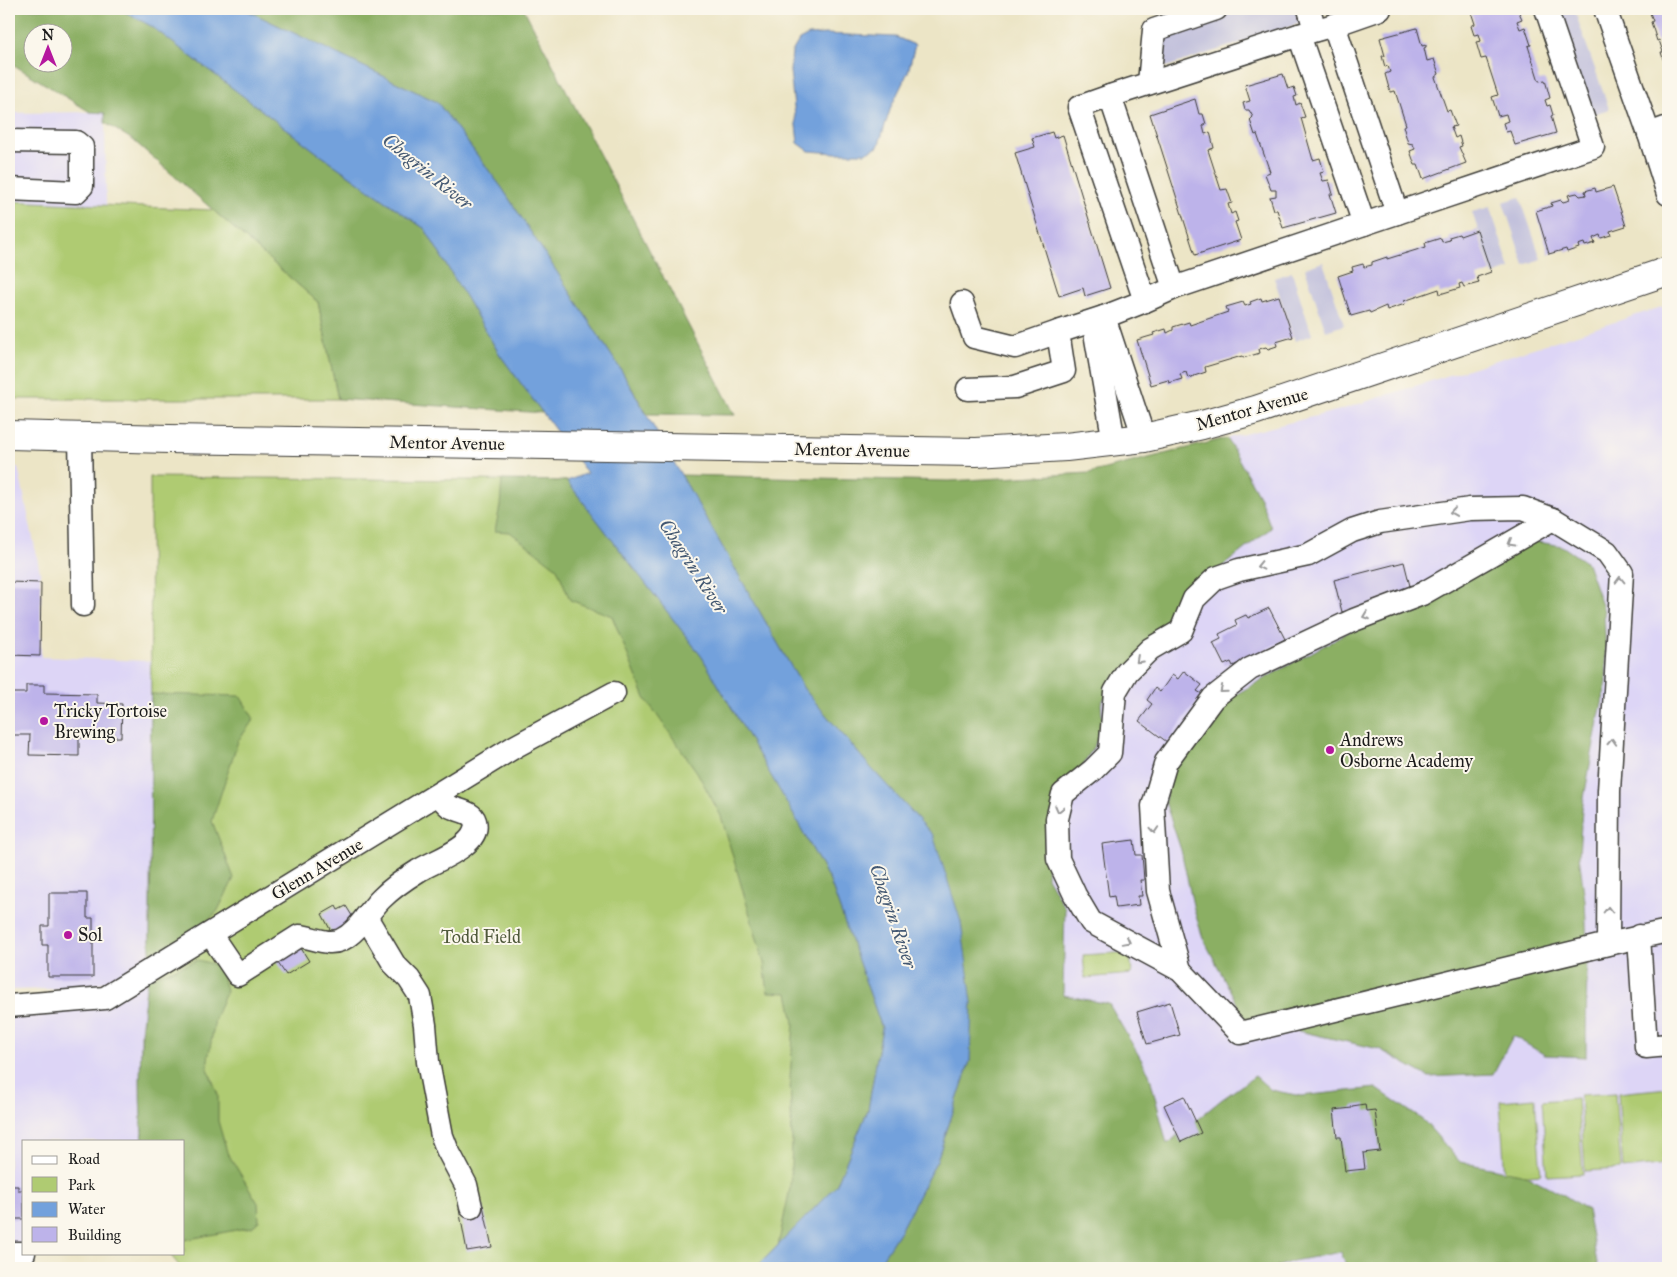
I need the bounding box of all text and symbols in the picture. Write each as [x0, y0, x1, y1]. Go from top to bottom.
north arrow [22, 22, 72, 72]
text: N [42, 27, 54, 44]
water label: Chagrin River [378, 128, 478, 215]
street label: Mentor Avenue [1193, 382, 1311, 436]
street label: Mentor Avenue [389, 431, 505, 455]
street label: Mentor Avenue [794, 438, 910, 462]
one-way arrow [1449, 506, 1457, 516]
water label: Chagrin River [654, 514, 733, 619]
one-way arrow [1508, 537, 1517, 547]
one-way arrow [1256, 560, 1265, 570]
one-way arrow [1615, 575, 1626, 583]
one-way arrow [1363, 610, 1371, 620]
one-way arrow [1136, 654, 1145, 663]
one-way arrow [1220, 685, 1229, 693]
place label: Tricky Tortoise Brewing [54, 700, 167, 744]
marker: Tricky Tortoise Brewing [38, 715, 50, 727]
place label: Andrews Osborne Academy [1339, 729, 1474, 772]
one-way arrow [1606, 738, 1617, 746]
marker: Andrews Osborne Academy [1324, 744, 1336, 756]
one-way arrow [1054, 805, 1065, 814]
one-way arrow [1149, 827, 1160, 835]
street label: Glenn Avenue [267, 833, 367, 905]
water label: Chagrin River [865, 861, 922, 972]
one-way arrow [1603, 905, 1613, 913]
place label: Sol [78, 924, 102, 946]
park label: Todd Field [441, 926, 521, 948]
marker: Sol [62, 929, 74, 941]
one-way arrow [1122, 935, 1131, 945]
legend [22, 1140, 185, 1254]
text: Road [68, 1150, 100, 1168]
text: Park [68, 1176, 95, 1194]
text: Water [68, 1200, 105, 1218]
text: Building [68, 1226, 122, 1244]

